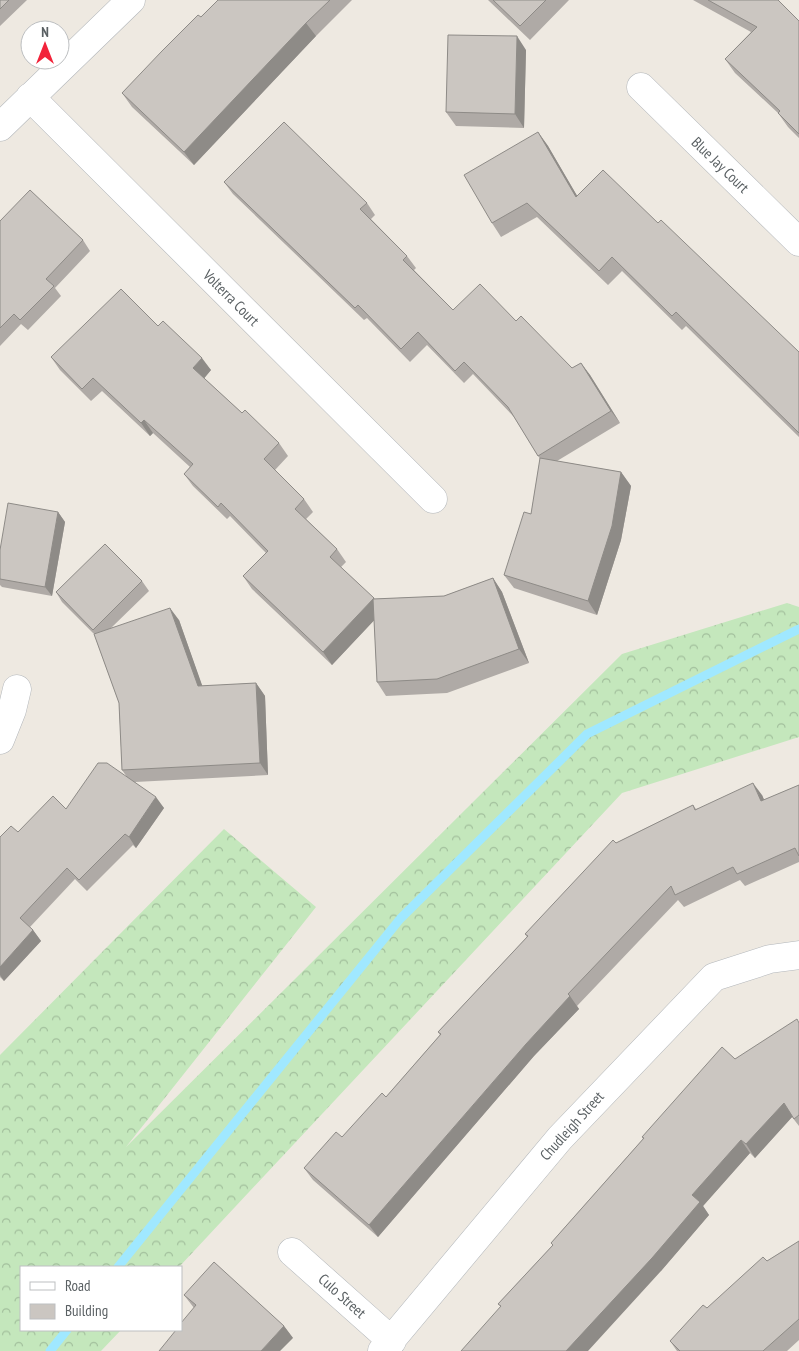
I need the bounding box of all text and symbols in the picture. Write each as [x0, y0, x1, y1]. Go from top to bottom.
north arrow [20, 20, 70, 70]
text: N [41, 23, 49, 41]
street label: Blue Jay Court [688, 133, 753, 197]
street label: Volterra Court [199, 265, 263, 330]
street label: Chudleigh Street [536, 1087, 608, 1164]
legend [20, 1266, 182, 1331]
street label: Culo Street [315, 1269, 370, 1322]
text: Road [65, 1276, 91, 1295]
text: Building [65, 1301, 108, 1320]

